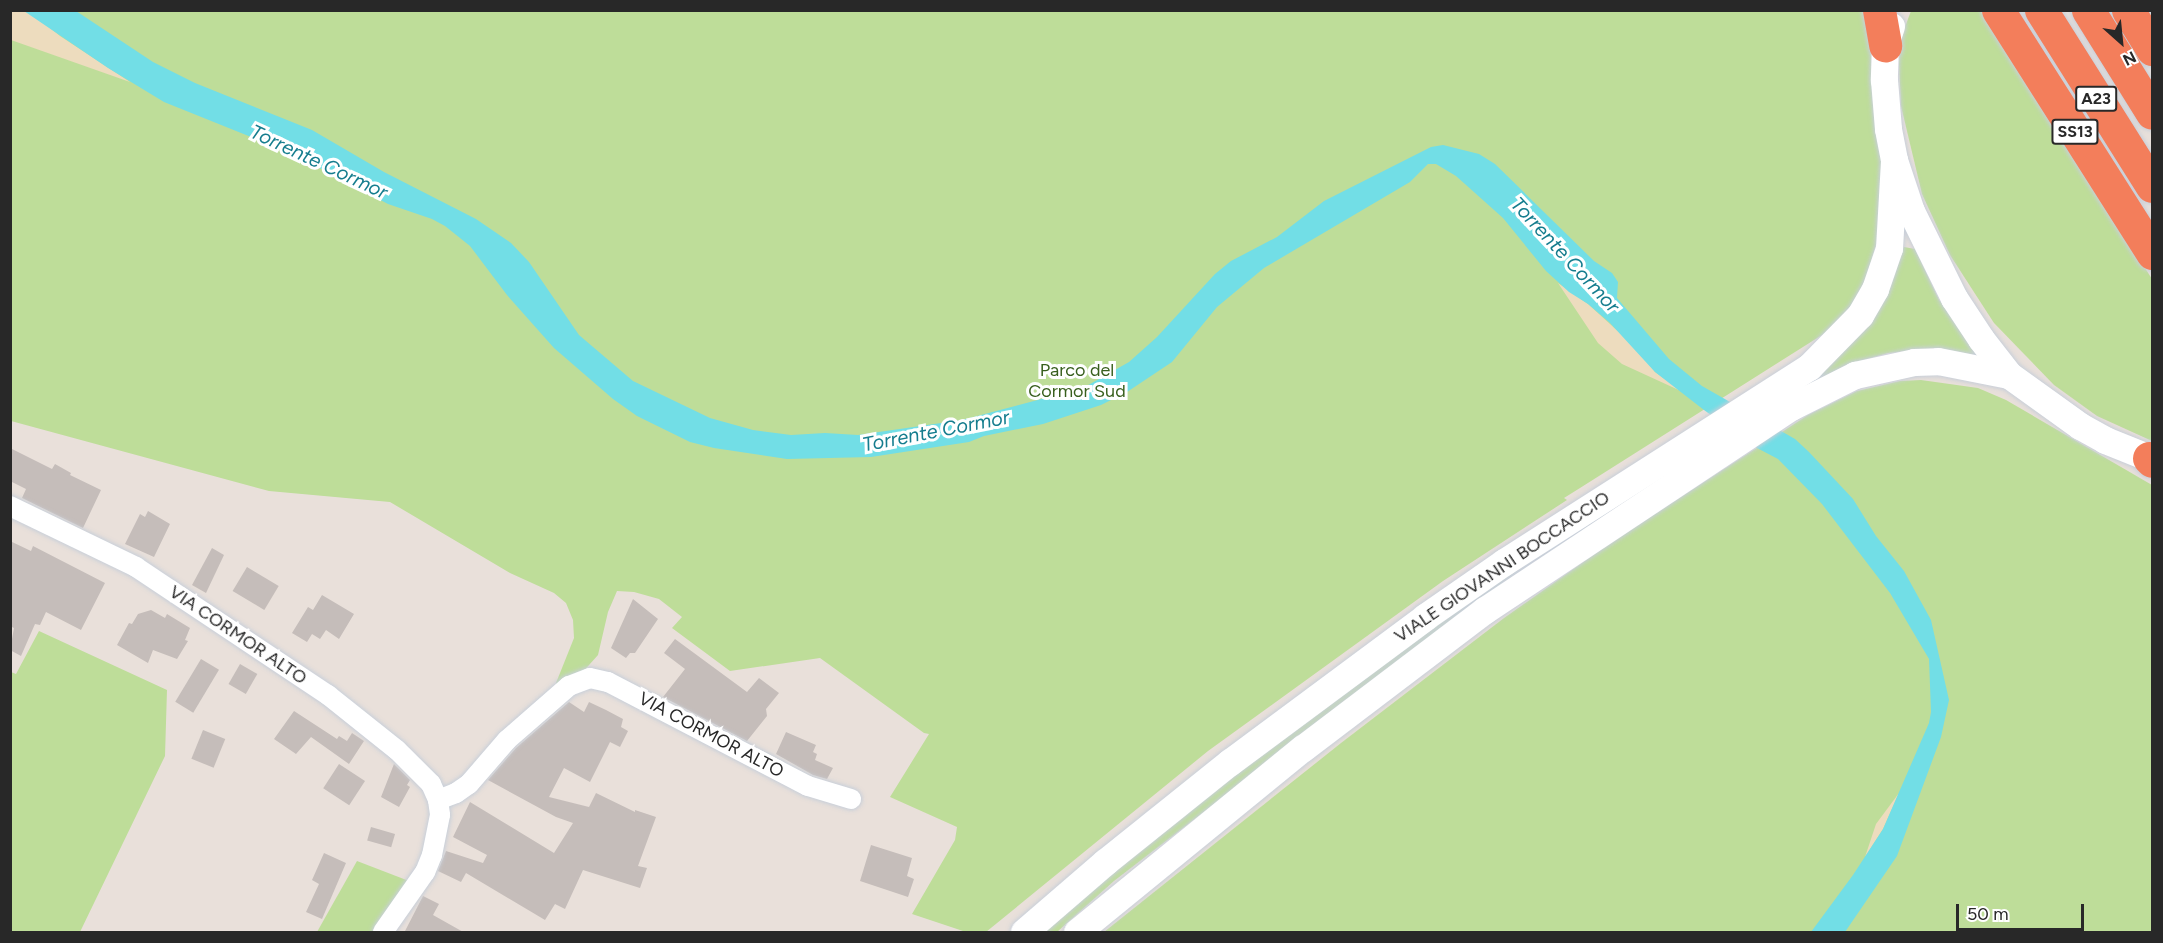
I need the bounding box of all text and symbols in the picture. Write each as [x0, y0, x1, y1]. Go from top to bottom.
north arrow [2091, 12, 2151, 72]
text: N [2120, 47, 2139, 70]
road number: A23 [2075, 86, 2117, 112]
road number: SS13 [2051, 119, 2099, 145]
water label: Torrente Cormor [246, 120, 392, 204]
water label: Torrente Cormor [1505, 192, 1625, 318]
park label: Parco del Cormor Sud [1028, 360, 1126, 403]
water label: Torrente Cormor [861, 405, 1011, 457]
street label: VIALE GIOVANNI BOCCACCIO [1390, 487, 1614, 647]
street label: VIA CORMOR ALTO [165, 581, 311, 689]
street label: VIA CORMOR ALTO [635, 688, 787, 782]
scale bar [1959, 892, 2086, 930]
text: 50 m [1967, 903, 2009, 925]

